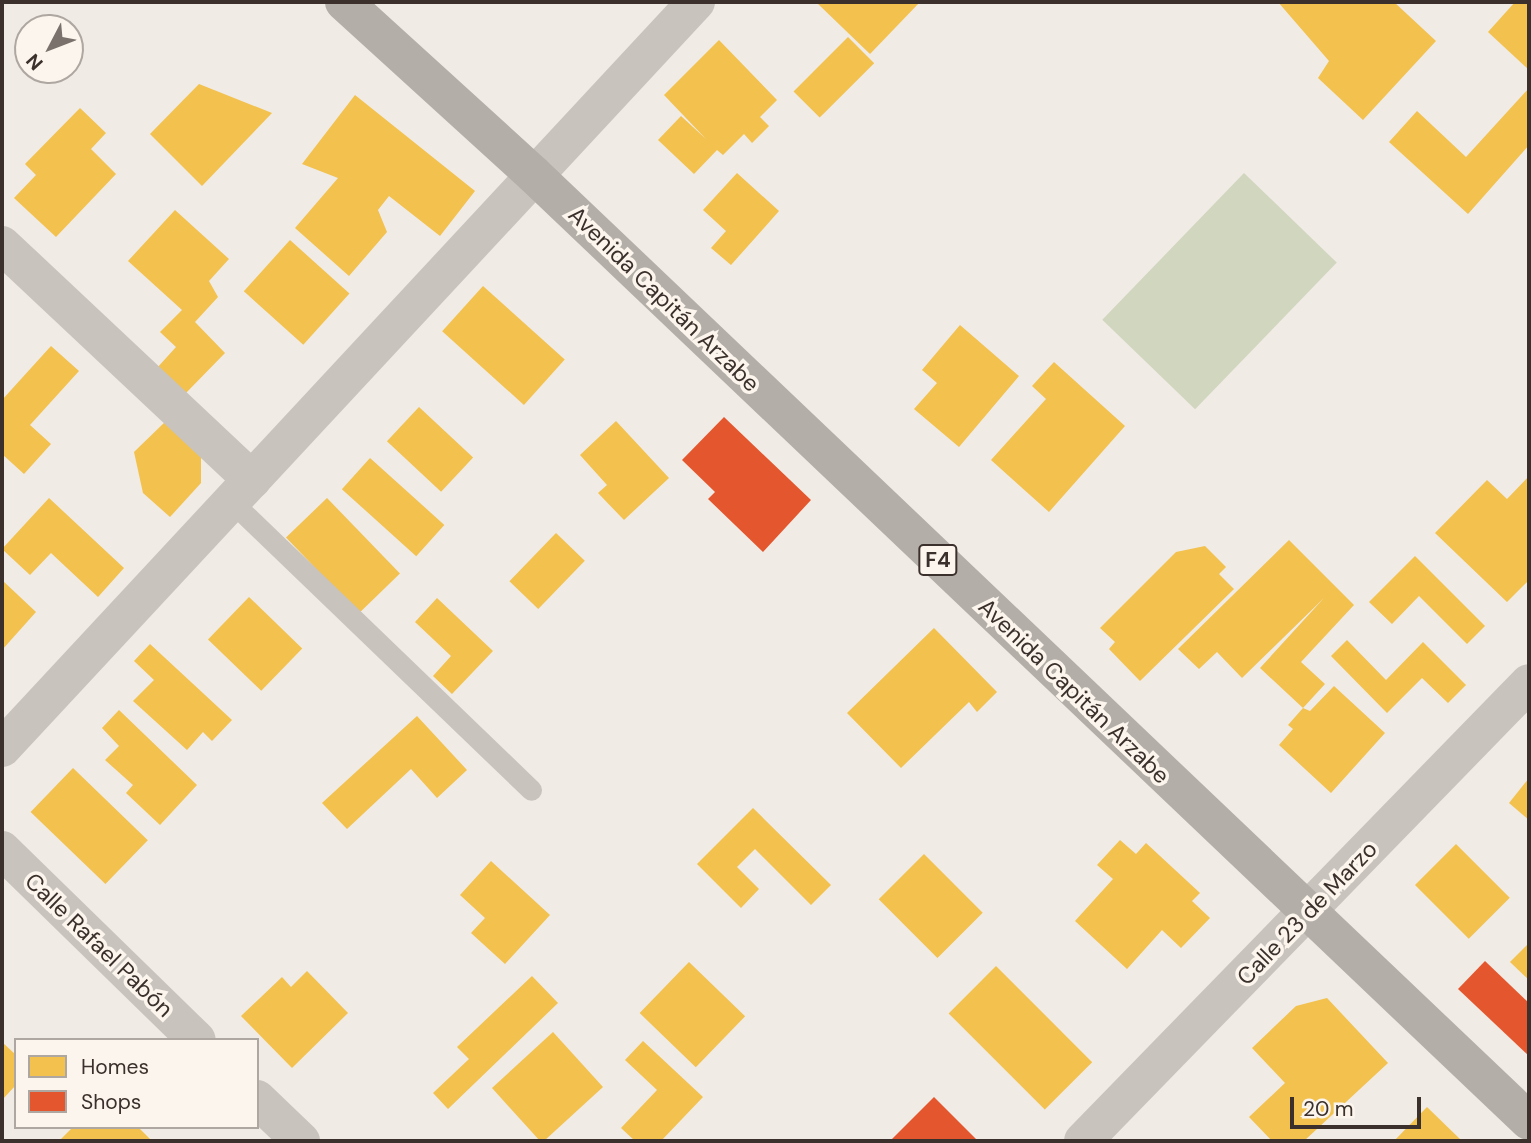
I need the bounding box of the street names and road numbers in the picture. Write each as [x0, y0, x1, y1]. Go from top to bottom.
street label: Avenida Capitán Arzabe [563, 201, 765, 397]
road number: F4 [917, 542, 959, 578]
street label: Avenida Capitán Arzabe [973, 593, 1175, 789]
street label: Calle 23 de Marzo [1231, 835, 1383, 991]
street label: Calle Rafael Pabón [19, 867, 179, 1023]

